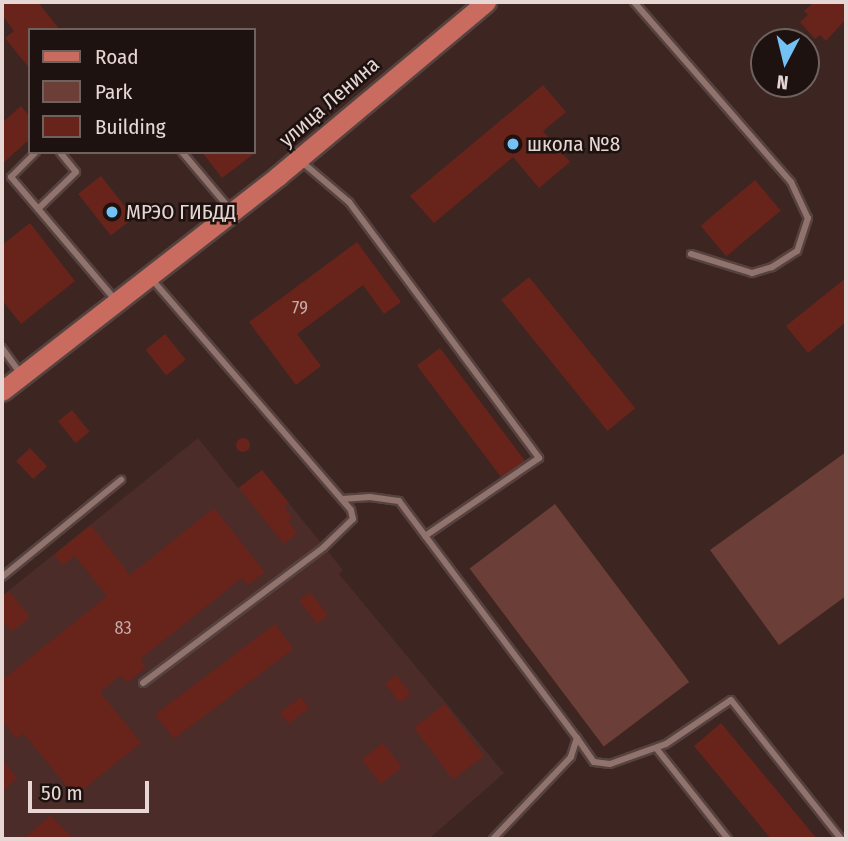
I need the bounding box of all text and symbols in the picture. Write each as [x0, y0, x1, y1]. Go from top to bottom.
legend [28, 28, 256, 154]
north arrow [750, 28, 820, 98]
text: Road [95, 44, 139, 70]
street label: улица Ленина [274, 52, 384, 152]
text: N [776, 70, 790, 94]
text: Park [95, 79, 132, 105]
text: Building [95, 114, 166, 140]
place label: школа №8 [527, 131, 620, 157]
marker: школа №8 [505, 136, 521, 152]
place label: МРЭО ГИБДД [126, 199, 236, 225]
marker: МРЭО ГИБДД [104, 204, 120, 220]
house number: 79 [292, 297, 308, 319]
house number: 83 [114, 617, 132, 639]
scale bar [32, 768, 152, 812]
text: 50 m [41, 780, 83, 806]

